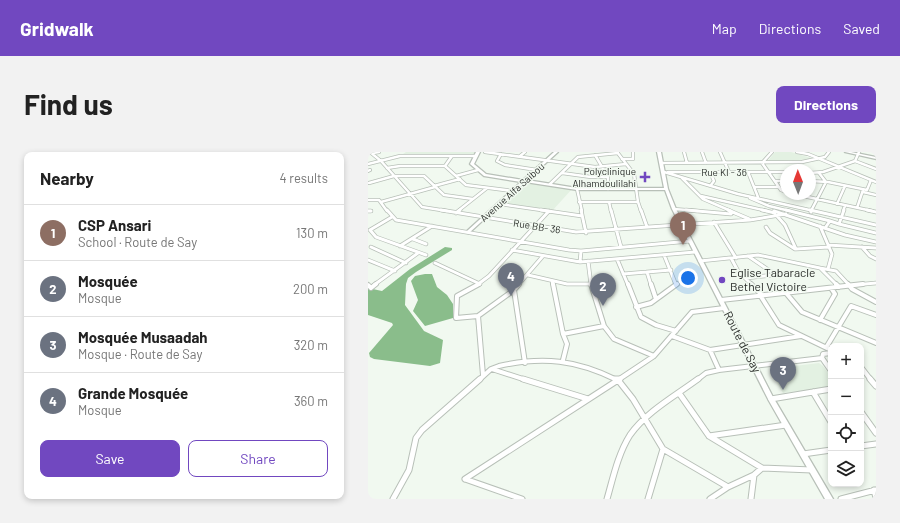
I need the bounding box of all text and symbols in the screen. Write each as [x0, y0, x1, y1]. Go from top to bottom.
text: Gridwalk [20, 17, 94, 40]
text: Map [712, 20, 737, 37]
text: Directions [759, 20, 821, 37]
text: Saved [843, 20, 880, 37]
button: Directions [776, 86, 876, 123]
text: Find us [24, 87, 113, 121]
street label: Avenue Alfa Saibou [477, 160, 547, 224]
north arrow [780, 164, 816, 200]
place label: Polyclinique Alhamdoulilahi [572, 165, 636, 189]
street label: Rue KI - 36 [701, 166, 747, 178]
text: Nearby [40, 168, 94, 188]
text: 4 results [280, 170, 328, 186]
marker: Polyclinique Alhamdoulilahi [639, 171, 651, 183]
pin: 1 [670, 212, 696, 245]
text: CSP Ansari [78, 216, 151, 234]
street label: Rue BB- 36 [513, 216, 561, 236]
text: 1 [51, 225, 55, 241]
text: 130 m [296, 225, 328, 241]
text: School · Route de Say [78, 234, 197, 250]
pin: 4 [498, 263, 524, 296]
place label: Eglise Tabaracle Bethel Victoire [730, 265, 815, 293]
your location [678, 268, 698, 288]
text: Mosquée [78, 272, 138, 290]
pin: 2 [590, 273, 616, 306]
marker: Eglise Tabaracle Bethel Victoire [717, 275, 727, 285]
text: 2 [49, 281, 57, 297]
text: 200 m [293, 281, 328, 297]
text: Mosque [78, 290, 122, 306]
street label: Route de Say [721, 308, 765, 375]
text: Mosquée Musaadah [78, 328, 208, 346]
text: 3 [49, 337, 57, 353]
text: 320 m [294, 337, 328, 353]
map controls [828, 343, 864, 487]
button: + [828, 343, 864, 379]
text: Mosque · Route de Say [78, 346, 202, 362]
pin: 3 [770, 357, 796, 390]
button: − [828, 379, 864, 415]
text: Grande Mosquée [78, 384, 188, 402]
text: 4 [49, 393, 57, 409]
text: 360 m [294, 393, 328, 409]
text: Mosque [78, 402, 122, 418]
button: locate [828, 415, 864, 451]
button: Save [40, 440, 180, 477]
button: Share [188, 440, 328, 477]
button: layers [828, 451, 864, 487]

